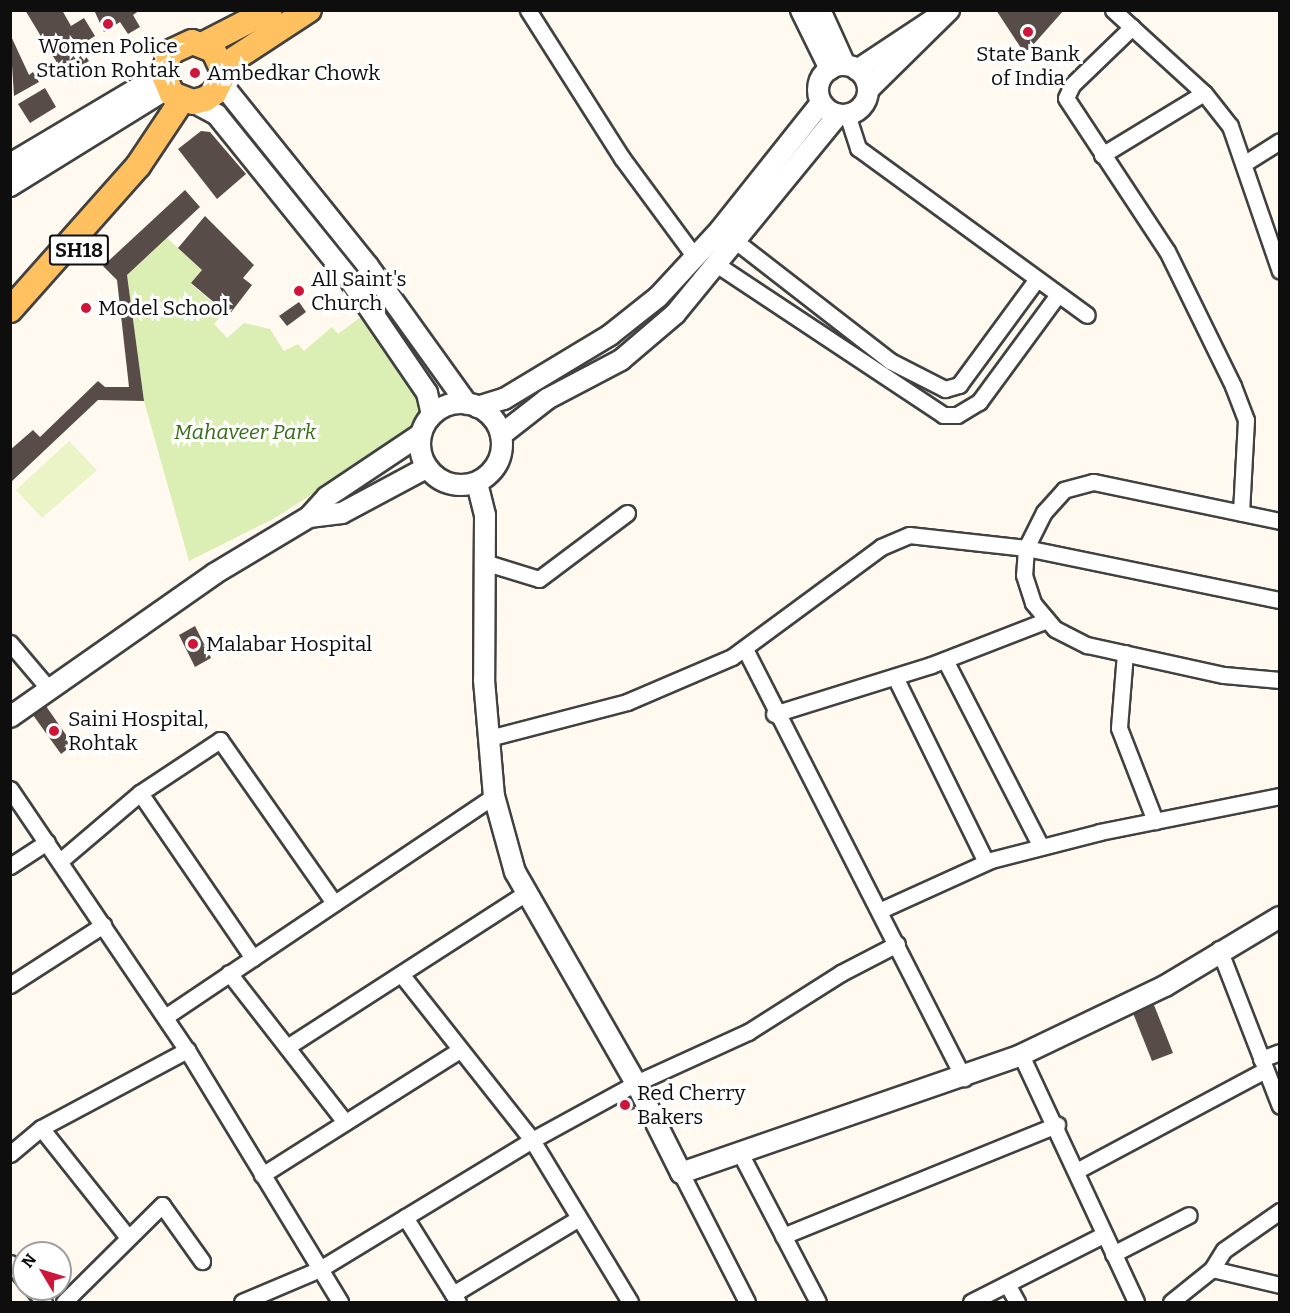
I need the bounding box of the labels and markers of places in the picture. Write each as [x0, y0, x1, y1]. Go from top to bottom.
marker: Women Police Station Rohtak [101, 17, 115, 31]
marker: State Bank of India [1021, 25, 1035, 39]
place label: Women Police Station Rohtak [36, 33, 180, 83]
place label: State Bank of India [976, 41, 1080, 91]
place label: Ambedkar Chowk [207, 60, 380, 86]
marker: Ambedkar Chowk [188, 66, 202, 80]
place label: All Saint's Church [311, 266, 407, 316]
marker: All Saint's Church [292, 284, 306, 298]
place label: Model School [98, 295, 229, 321]
marker: Model School [79, 301, 93, 315]
place label: Malabar Hospital [206, 631, 372, 657]
marker: Malabar Hospital [184, 635, 202, 653]
place label: Saini Hospital, Rohtak [68, 706, 209, 756]
marker: Saini Hospital, Rohtak [45, 722, 63, 740]
place label: Red Cherry Bakers [637, 1080, 746, 1130]
marker: Red Cherry Bakers [618, 1098, 632, 1112]

